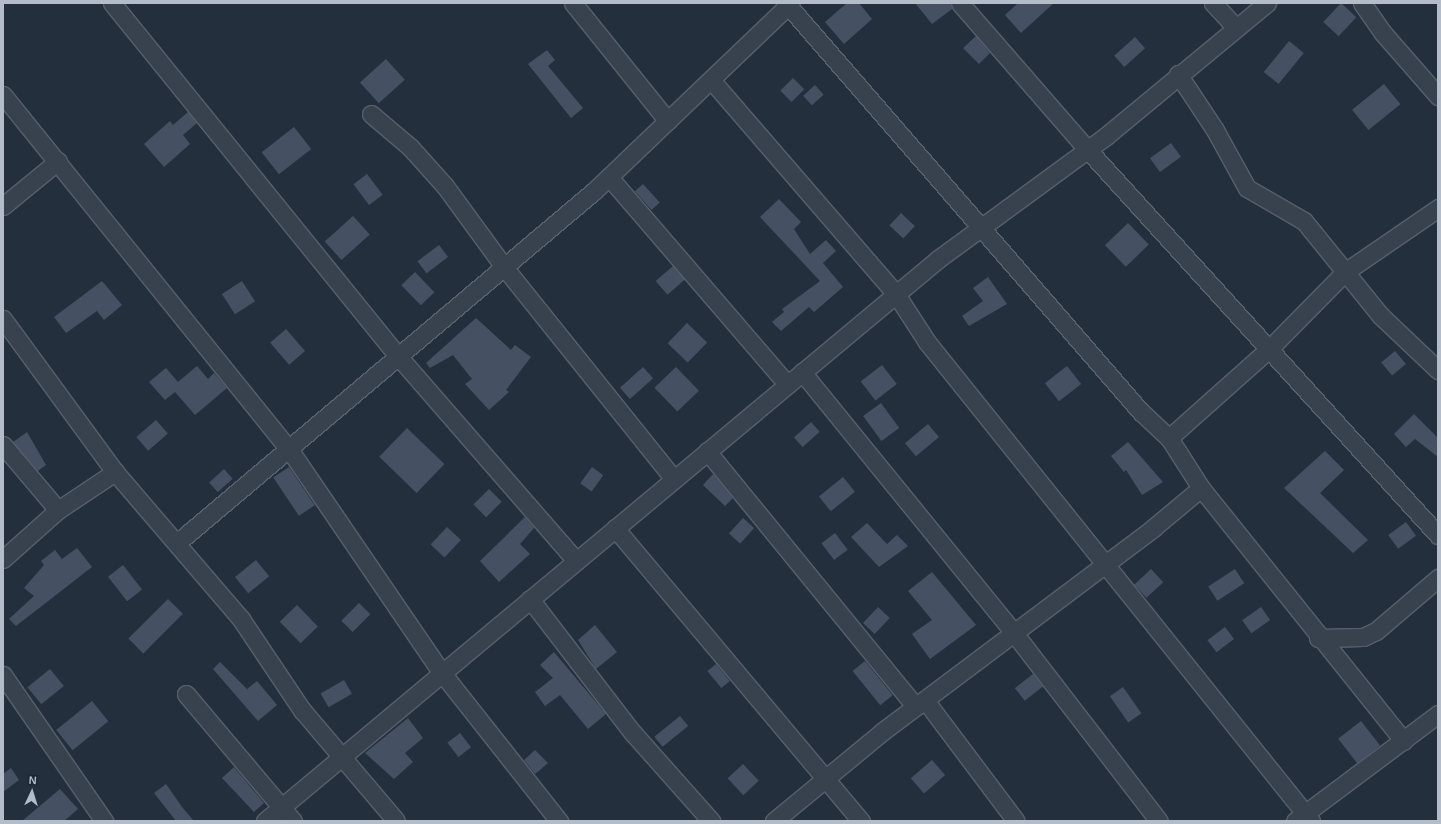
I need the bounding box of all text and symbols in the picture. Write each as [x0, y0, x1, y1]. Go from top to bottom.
north arrow [12, 772, 52, 812]
text: N [28, 774, 37, 786]

